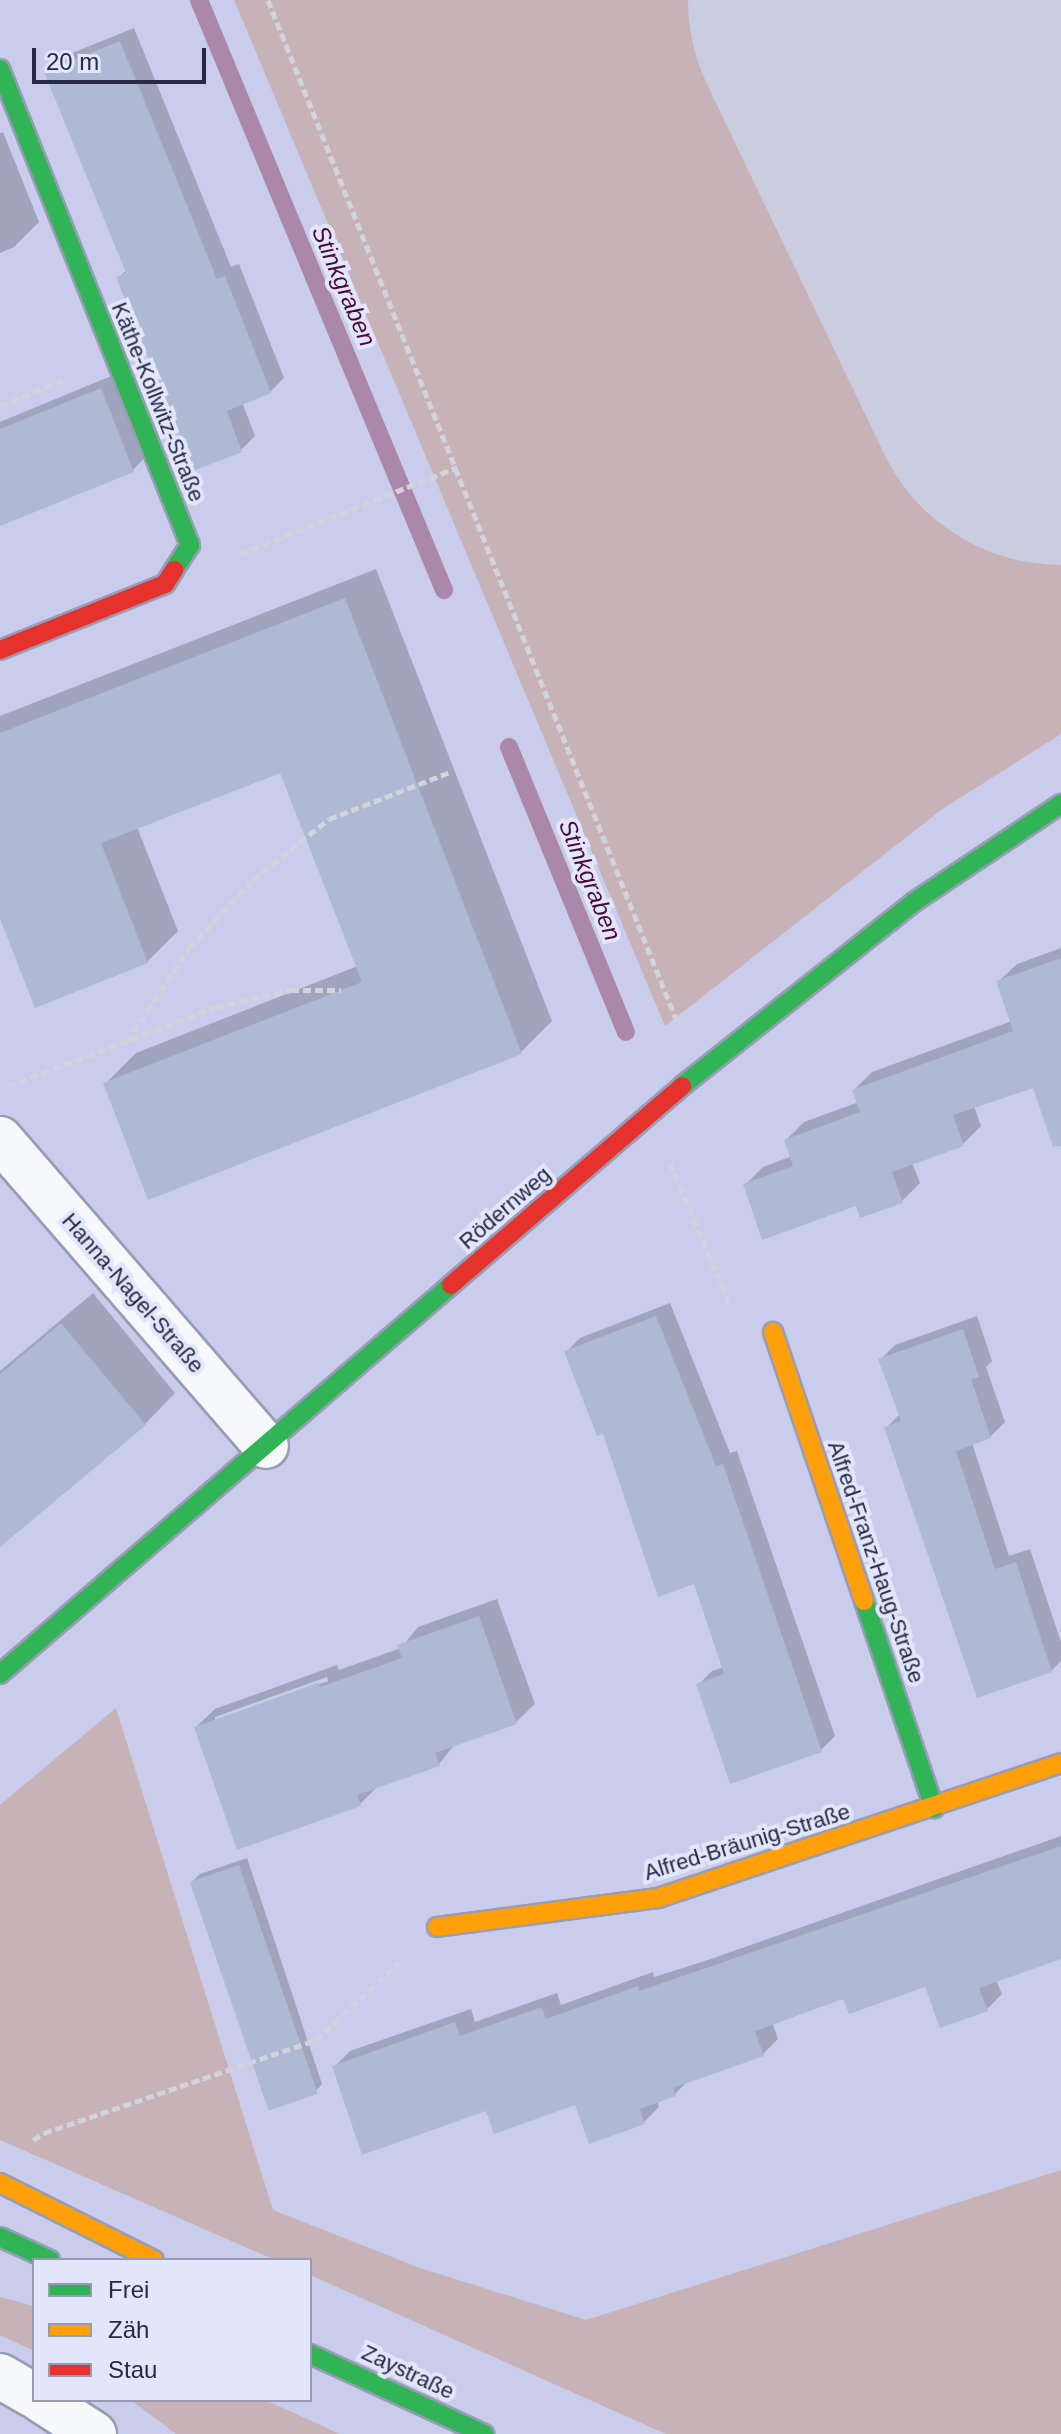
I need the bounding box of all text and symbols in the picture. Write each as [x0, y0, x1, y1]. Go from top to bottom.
scale bar [36, 32, 210, 82]
text: 20 m [46, 48, 99, 75]
water label: Stinkgraben [306, 221, 382, 351]
street label: Käthe-Kollwitz-Straße [106, 298, 210, 506]
water label: Stinkgraben [553, 815, 627, 945]
street label: Rödernweg [454, 1161, 556, 1255]
street label: Hanna-Nagel-Straße [56, 1208, 210, 1378]
street label: Alfred-Franz-Haug-Straße [822, 1437, 930, 1687]
street label: Alfred-Bräunig-Straße [641, 1798, 853, 1886]
legend [32, 2258, 312, 2402]
text: Frei [108, 2276, 149, 2303]
text: Zäh [108, 2316, 149, 2343]
street label: Zaystraße [358, 2339, 458, 2405]
text: Stau [108, 2356, 157, 2383]

